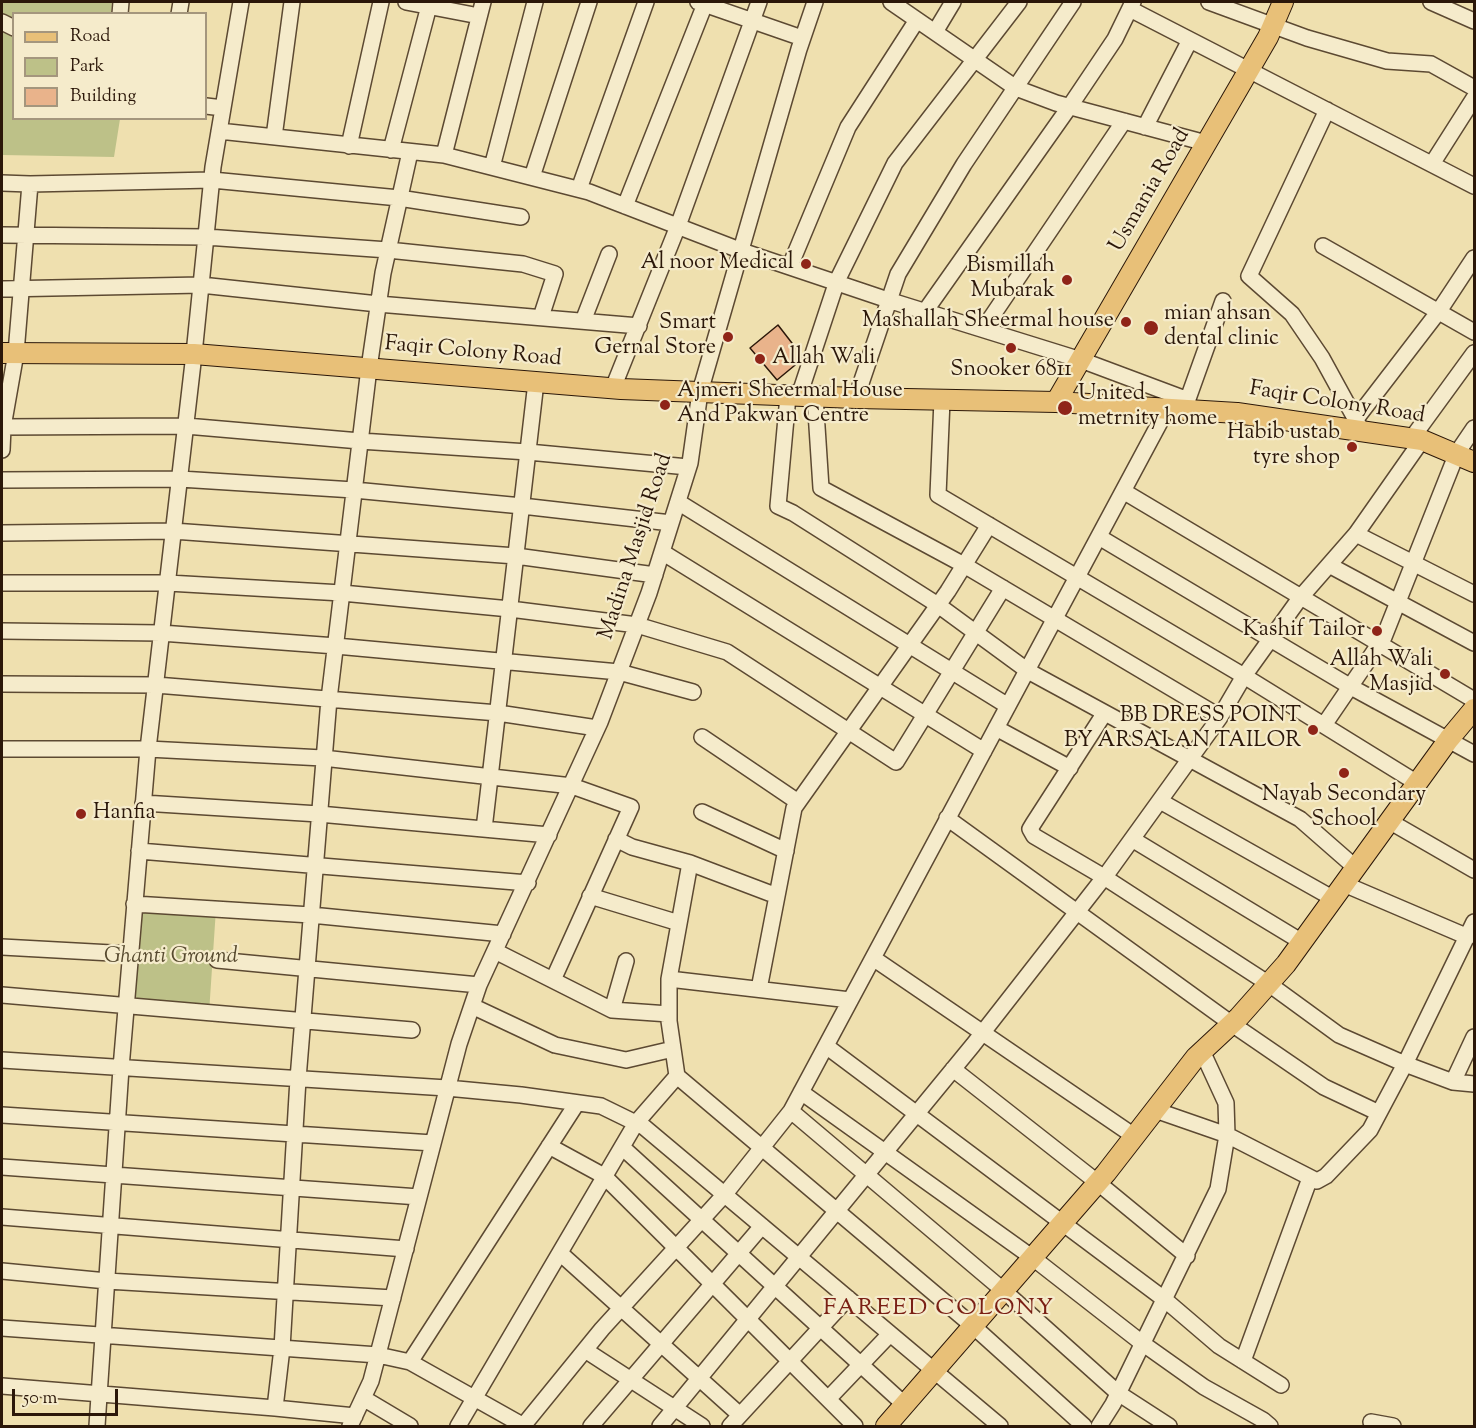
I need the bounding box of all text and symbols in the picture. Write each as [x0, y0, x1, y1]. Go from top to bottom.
legend [12, 12, 207, 120]
text: Road [70, 24, 110, 50]
text: Park [70, 54, 104, 80]
text: Building [70, 84, 136, 110]
street label: Usmania Road [1105, 124, 1197, 258]
place label: Al noor Medical [641, 251, 794, 277]
place label: Bismillah Mubarak [966, 254, 1055, 306]
marker: Al noor Medical [799, 257, 813, 271]
marker: Bismillah Mubarak [1060, 273, 1074, 287]
place label: mian ahsan dental clinic [1164, 302, 1279, 354]
place label: Mashallah Sheermal house [862, 309, 1114, 335]
place label: Smart Gernal Store [594, 311, 716, 362]
marker: Mashallah Sheermal house [1119, 315, 1133, 329]
marker: mian ahsan dental clinic [1142, 319, 1160, 337]
marker: Smart Gernal Store [721, 330, 735, 344]
street label: Faqir Colony Road [383, 332, 563, 374]
marker: Snooker 6811 [1004, 341, 1018, 355]
place label: Allah Wali [772, 346, 876, 372]
marker: Allah Wali [753, 352, 767, 366]
place label: Snooker 6811 [950, 358, 1072, 384]
street label: Faqir Colony Road [1247, 377, 1427, 431]
place label: Ajmeri Sheermal House And Pakwan Centre [677, 379, 903, 430]
place label: United metrnity home [1078, 382, 1217, 434]
marker: Ajmeri Sheermal House And Pakwan Centre [658, 398, 672, 412]
marker: United metrnity home [1056, 399, 1074, 417]
place label: Habib ustab tyre shop [1227, 421, 1340, 472]
marker: Habib ustab tyre shop [1345, 440, 1359, 454]
street label: Madina Masjid Road [594, 450, 680, 644]
place label: Kashif Tailor [1243, 618, 1365, 644]
marker: Kashif Tailor [1370, 624, 1384, 638]
place label: Allah Wali Masjid [1329, 648, 1433, 700]
marker: Allah Wali Masjid [1438, 667, 1452, 681]
place label: BB DRESS POINT BY ARSALAN TAILOR [1064, 704, 1301, 756]
marker: BB DRESS POINT BY ARSALAN TAILOR [1306, 723, 1320, 737]
marker: Nayab Secondary School [1337, 766, 1351, 780]
place label: Nayab Secondary School [1262, 783, 1426, 834]
place label: Hanfia [93, 801, 156, 827]
marker: Hanfia [74, 807, 88, 821]
park label: Ghanti Ground [104, 945, 238, 971]
district label: FAREED COLONY [823, 1296, 1055, 1324]
scale bar [15, 1377, 122, 1415]
text: 50 m [23, 1386, 57, 1412]

